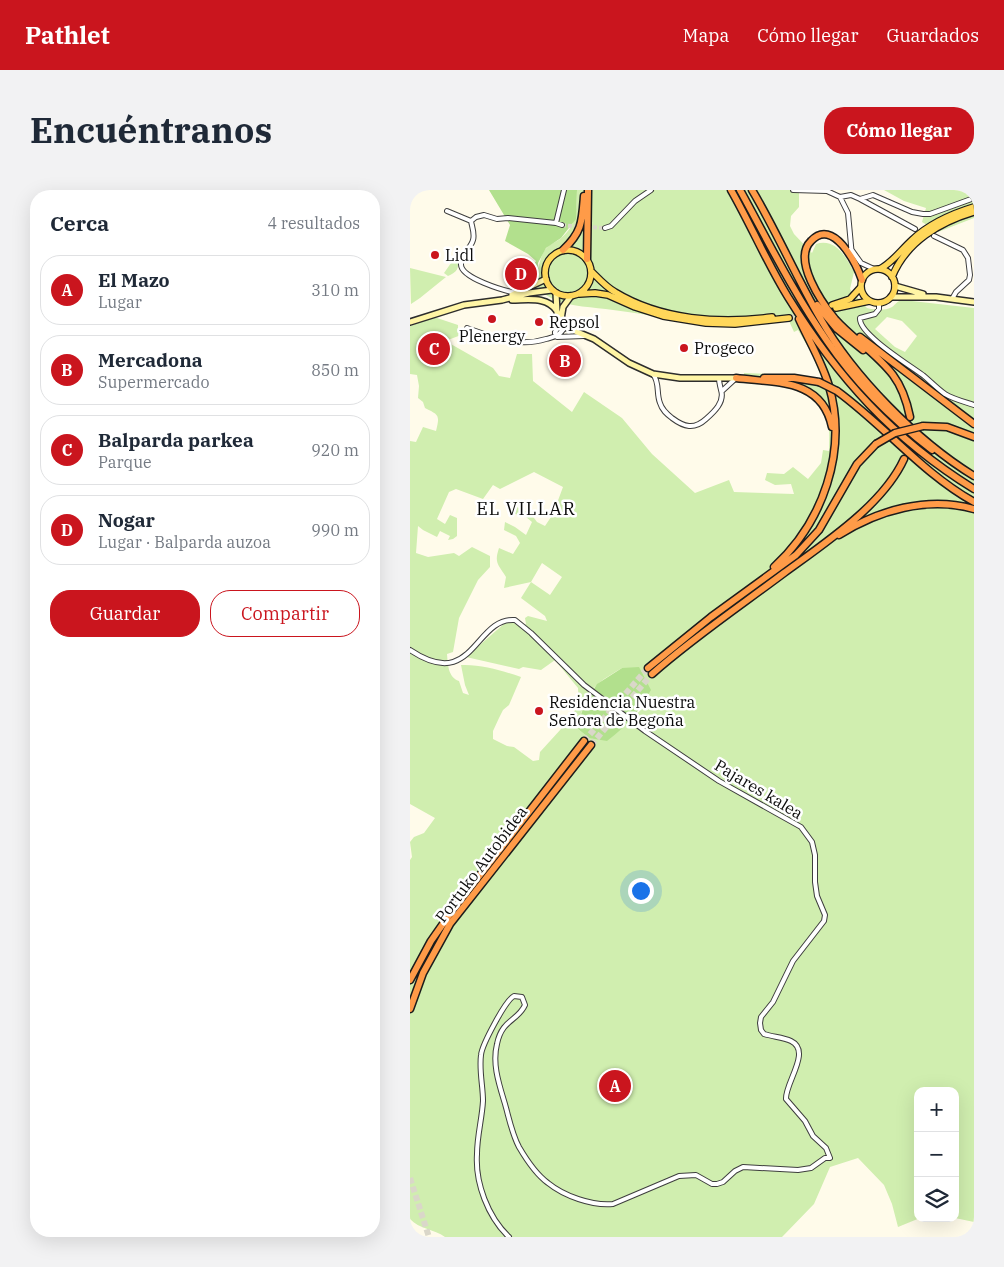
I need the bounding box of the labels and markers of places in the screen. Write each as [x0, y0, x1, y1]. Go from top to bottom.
place label: Lidl [445, 245, 474, 265]
marker: Lidl [429, 249, 441, 261]
pin: D [505, 255, 537, 293]
place label: Repsol [549, 312, 600, 332]
marker: Plenergy [486, 313, 498, 325]
marker: Repsol [533, 316, 545, 328]
place label: Plenergy [459, 326, 526, 346]
pin: C [418, 330, 450, 368]
place label: Progeco [694, 338, 754, 358]
pin: B [549, 342, 581, 380]
marker: Progeco [678, 342, 690, 354]
place label: Residencia Nuestra Señora de Begoña [549, 692, 696, 730]
marker: Residencia Nuestra Señora de Begoña [533, 705, 545, 717]
pin: A [599, 1067, 631, 1105]

